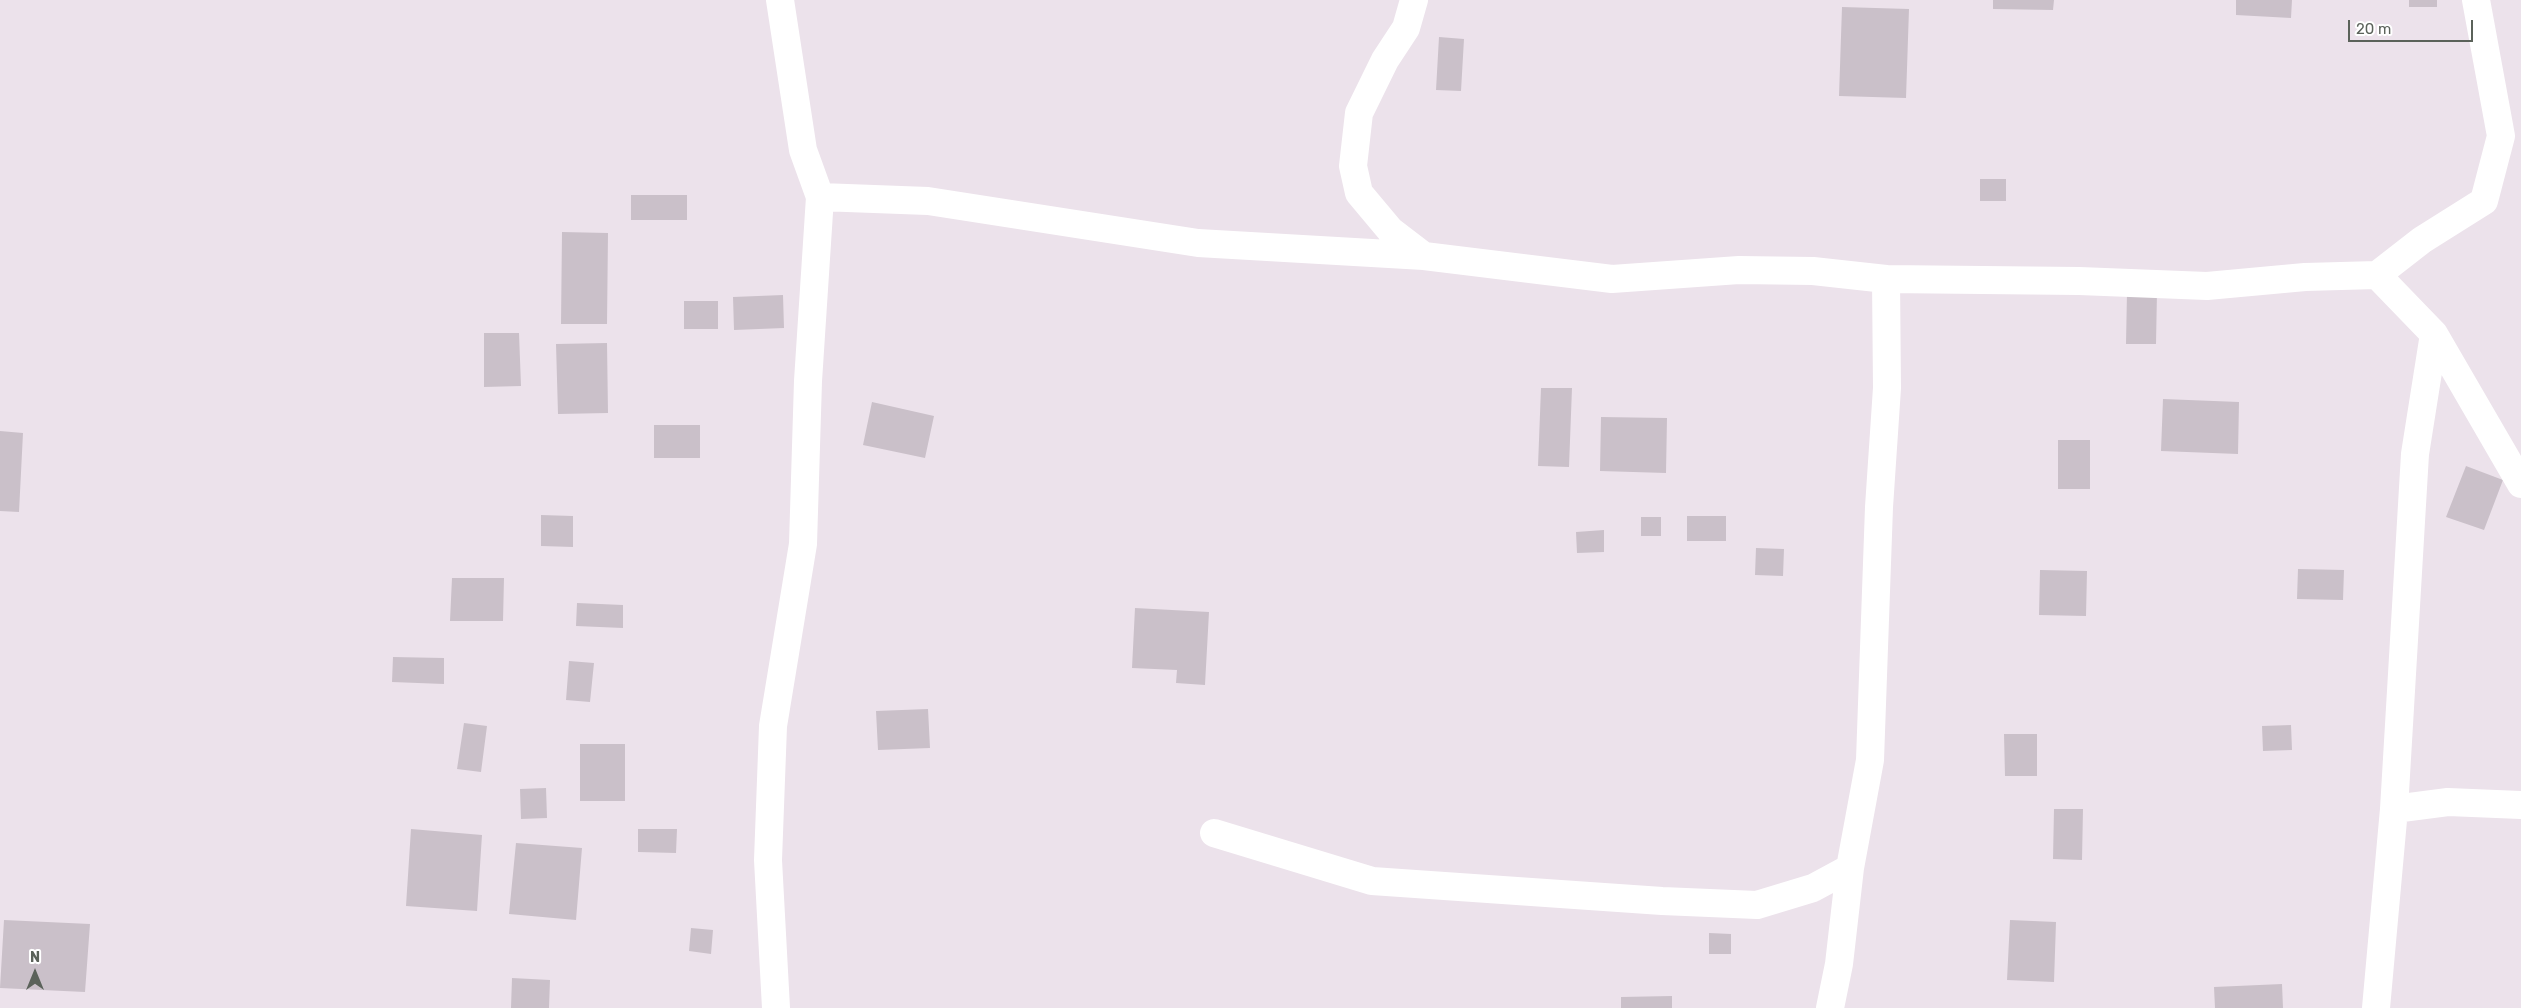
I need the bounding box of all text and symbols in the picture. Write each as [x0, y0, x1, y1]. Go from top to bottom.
scale bar [2351, 10, 2476, 42]
text: 20 m [2356, 20, 2391, 38]
north arrow [10, 948, 60, 998]
text: N [30, 949, 40, 966]

